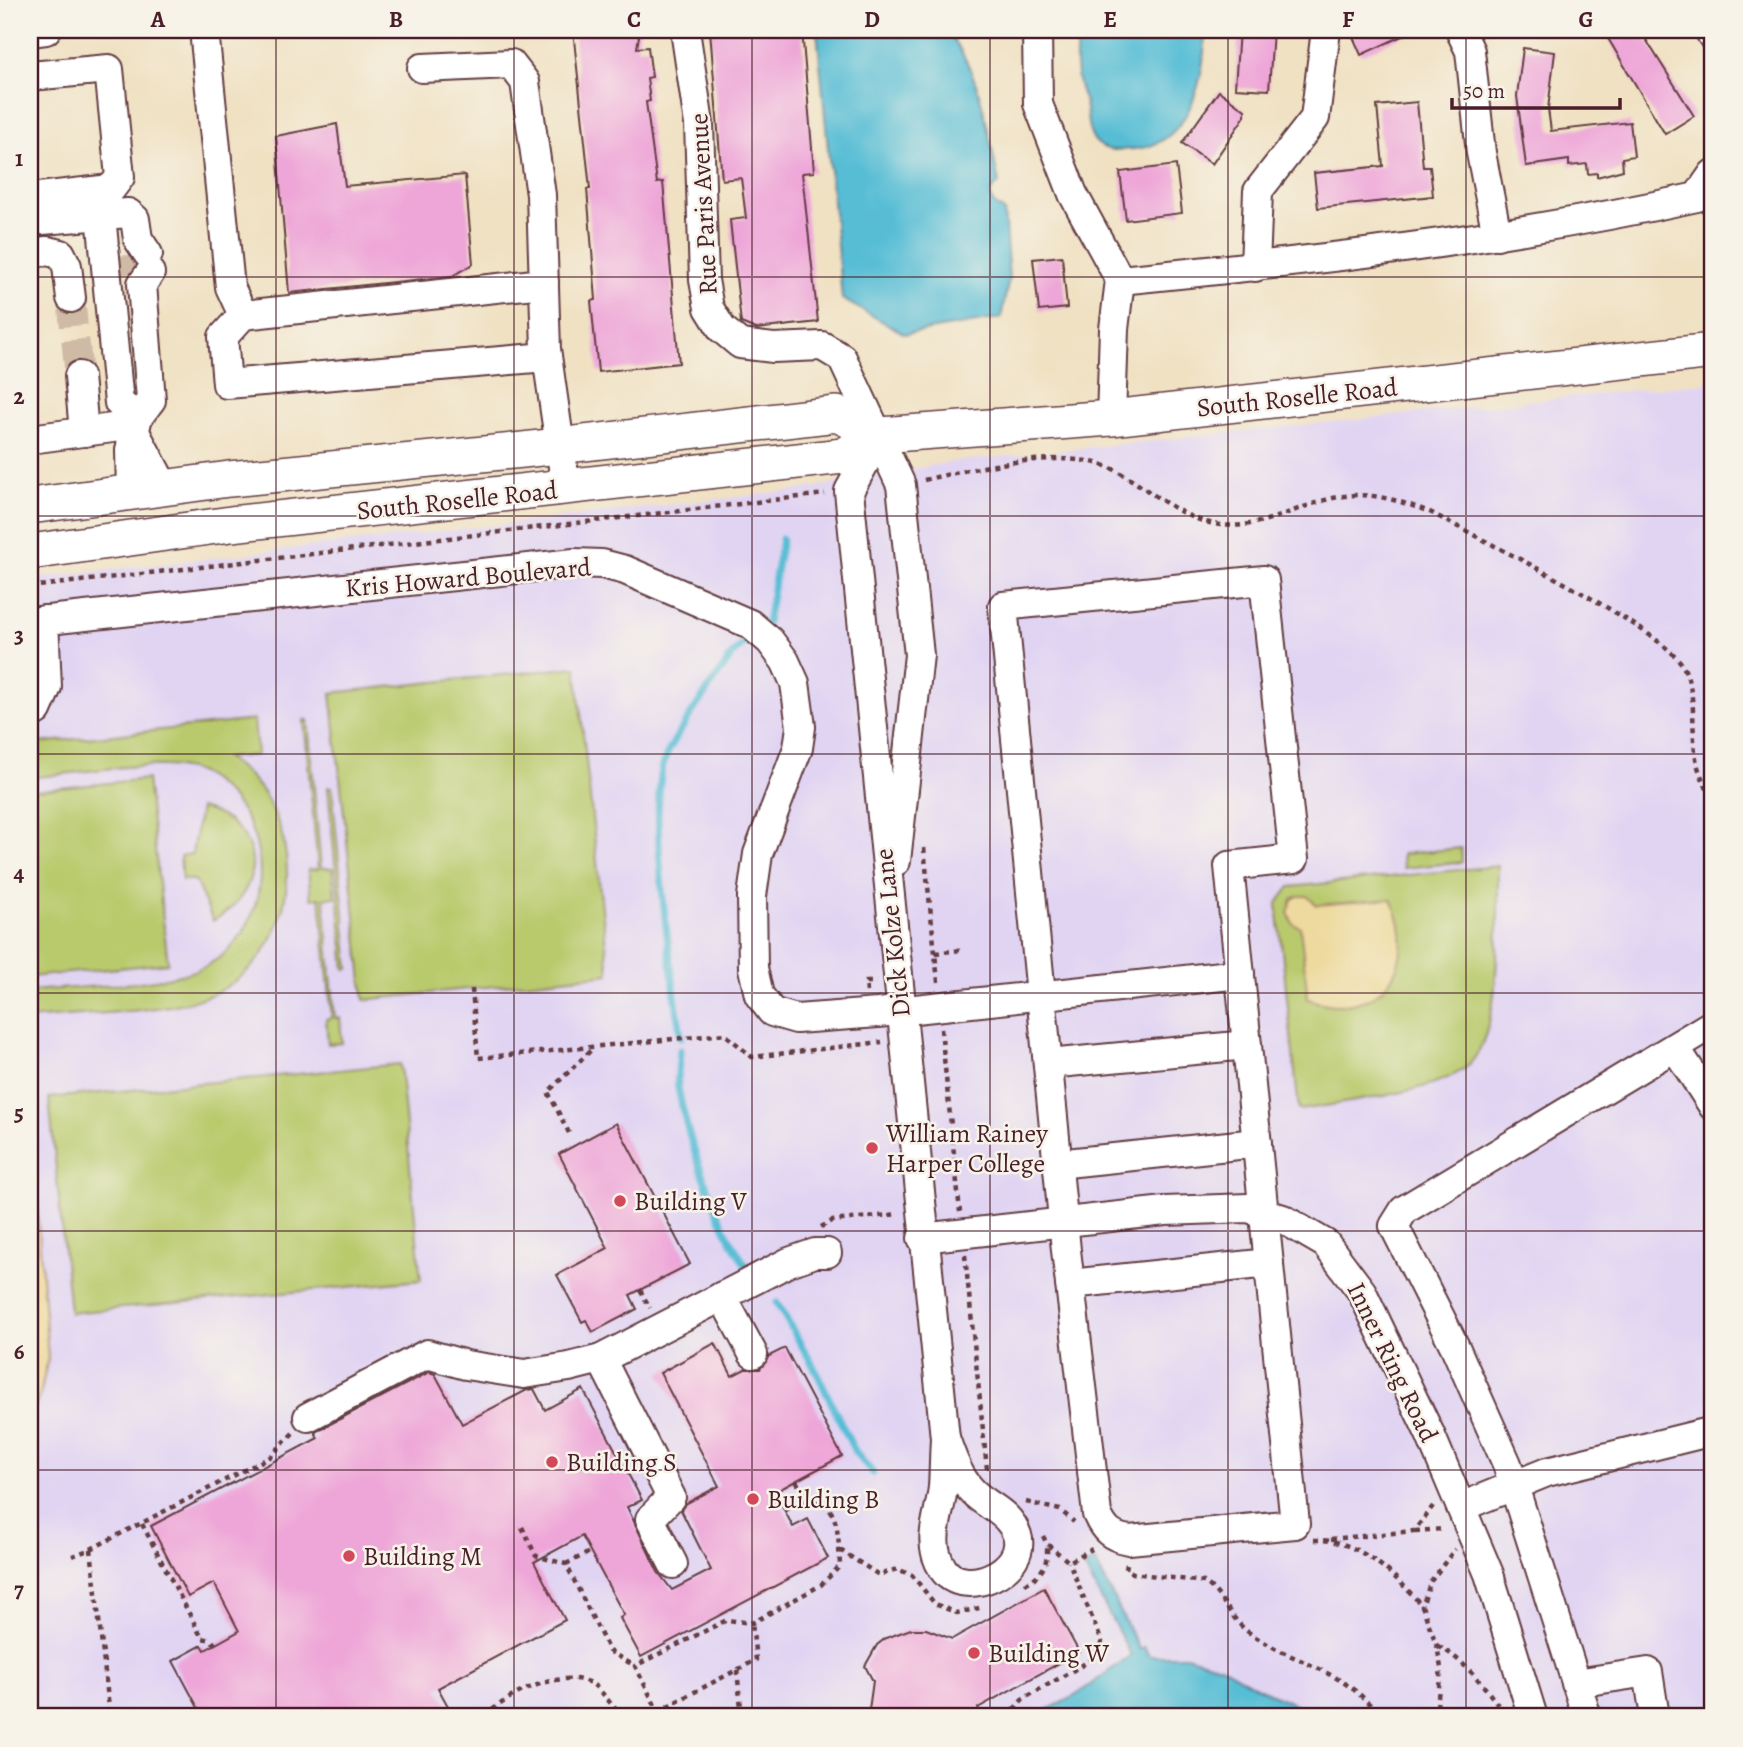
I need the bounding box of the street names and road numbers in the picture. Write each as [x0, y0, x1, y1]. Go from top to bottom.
street label: Rue Paris Avenue [681, 112, 726, 296]
street label: South Roselle Road [1195, 370, 1399, 425]
street label: South Roselle Road [355, 473, 559, 528]
street label: Kris Howard Boulevard [344, 549, 593, 606]
street label: Dick Kolze Lane [866, 847, 919, 1019]
street label: Inner Ring Road [1339, 1276, 1446, 1448]

